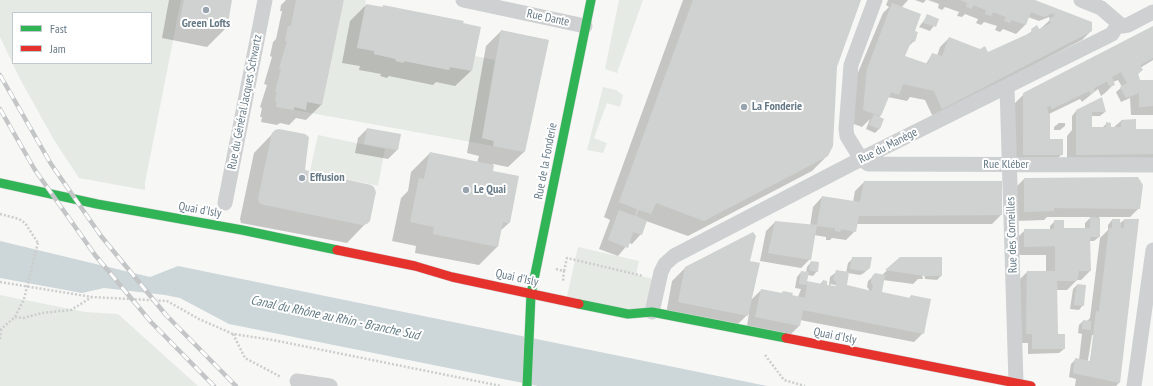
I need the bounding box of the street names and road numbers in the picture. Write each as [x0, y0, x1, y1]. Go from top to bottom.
street label: Rue Dante [525, 6, 571, 30]
street label: Rue du Général Jacques Schwartz [225, 33, 265, 171]
street label: Rue de la Fonderie [532, 121, 560, 201]
street label: Rue du Manège [856, 125, 920, 167]
street label: Rue Kléber [983, 158, 1029, 172]
street label: Rue des Corneilles [1003, 197, 1021, 273]
street label: Quai d'Isly [177, 199, 223, 221]
street label: Quai d'Isly [494, 266, 540, 290]
street label: Quai d'Isly [812, 325, 858, 347]

